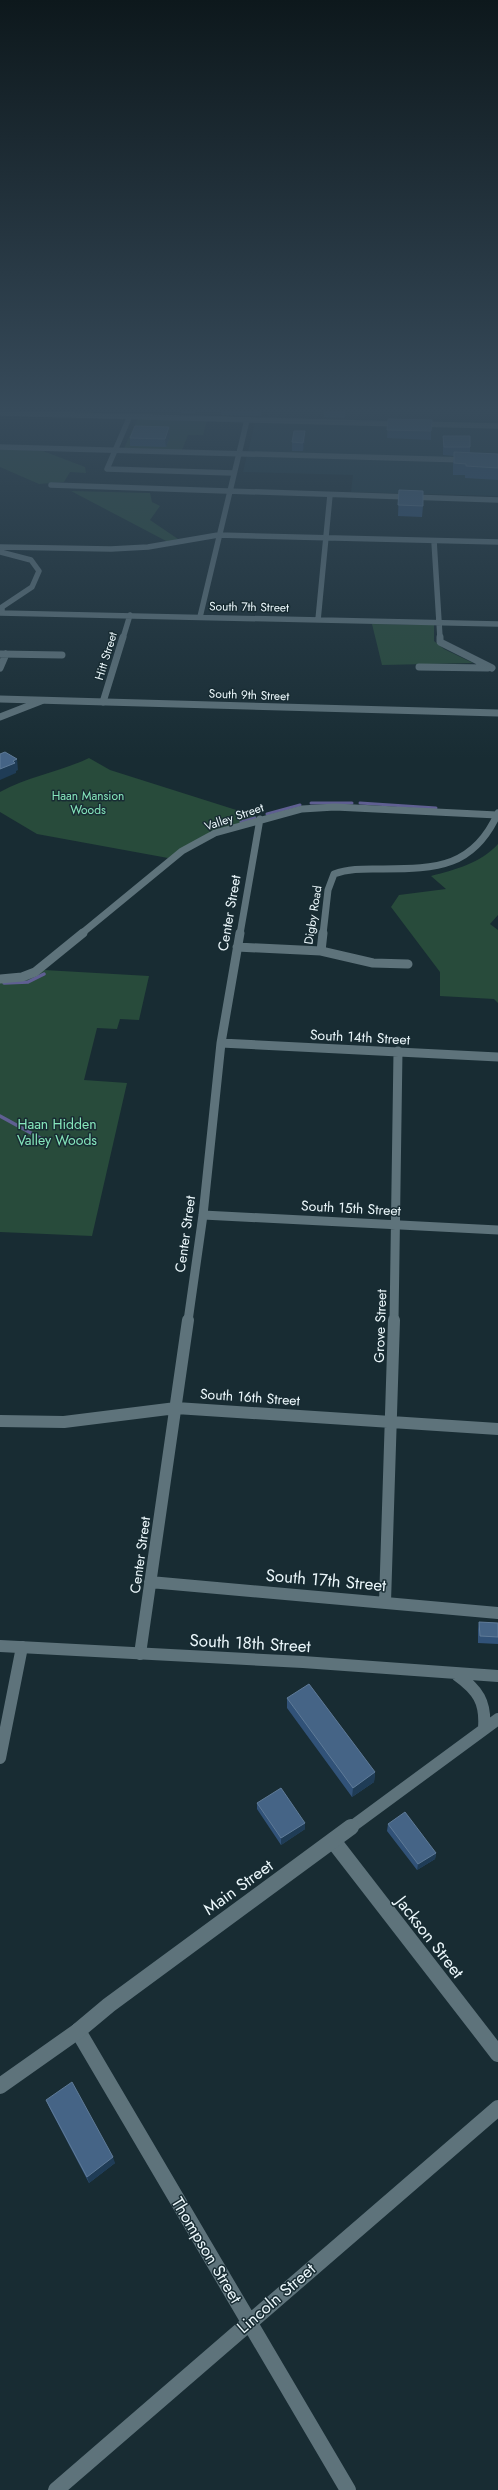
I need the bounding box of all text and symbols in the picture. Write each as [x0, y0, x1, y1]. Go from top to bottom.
street label: South 7th Street [209, 597, 289, 617]
street label: Hitt Street [90, 629, 122, 682]
street label: South 9th Street [208, 685, 290, 705]
park label: Haan Mansion Woods [52, 787, 124, 819]
street label: Valley Street [202, 798, 266, 836]
street label: Center Street [212, 873, 246, 953]
street label: Digby Road [299, 884, 327, 946]
street label: South 14th Street [309, 1024, 411, 1050]
park label: Haan Hidden Valley Woods [17, 1114, 97, 1150]
street label: Center Street [170, 1194, 200, 1274]
street label: South 15th Street [300, 1195, 402, 1221]
street label: Grove Street [369, 1288, 391, 1363]
street label: South 16th Street [199, 1384, 301, 1411]
street label: Center Street [125, 1515, 155, 1595]
street label: South 17th Street [265, 1563, 387, 1597]
street label: South 18th Street [189, 1628, 311, 1658]
street label: Main Street [198, 1853, 278, 1921]
street label: Jackson Street [389, 1889, 470, 1983]
street label: Thompson Street [166, 2192, 248, 2308]
street label: Lincoln Street [232, 2257, 320, 2339]

